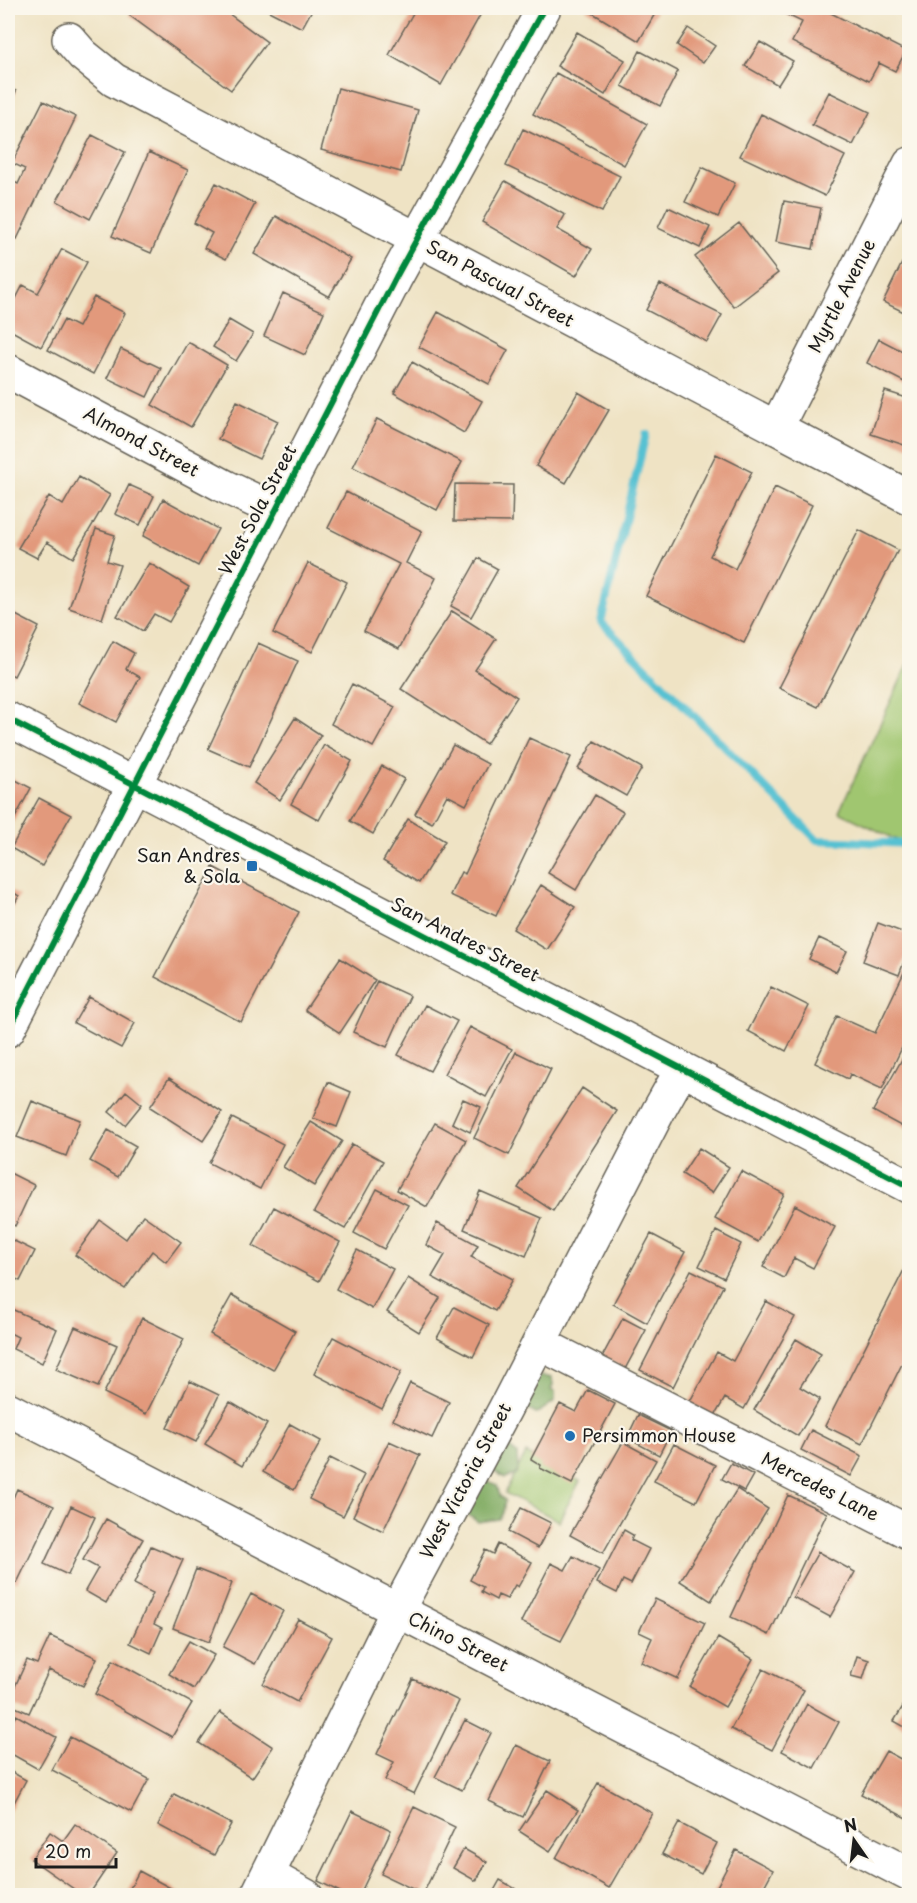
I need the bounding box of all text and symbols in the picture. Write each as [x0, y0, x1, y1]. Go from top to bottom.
street label: San Pascual Street [422, 232, 579, 333]
street label: Myrtle Avenue [800, 233, 881, 357]
street label: Almond Street [79, 399, 204, 483]
street label: West Sola Street [211, 439, 302, 579]
place label: San Andres & Sola [137, 841, 241, 889]
marker: San Andres & Sola [245, 859, 259, 873]
street label: San Andres Street [387, 890, 545, 988]
street label: West Victoria Street [412, 1398, 517, 1563]
place label: Persimmon House [582, 1421, 736, 1448]
marker: Persimmon House [563, 1429, 577, 1443]
street label: Mercedes Lane [757, 1444, 884, 1527]
street label: Chino Street [404, 1604, 514, 1678]
north arrow [824, 1810, 884, 1870]
text: N [841, 1811, 859, 1838]
scale bar [36, 1831, 116, 1869]
text: 20 m [45, 1837, 91, 1864]

